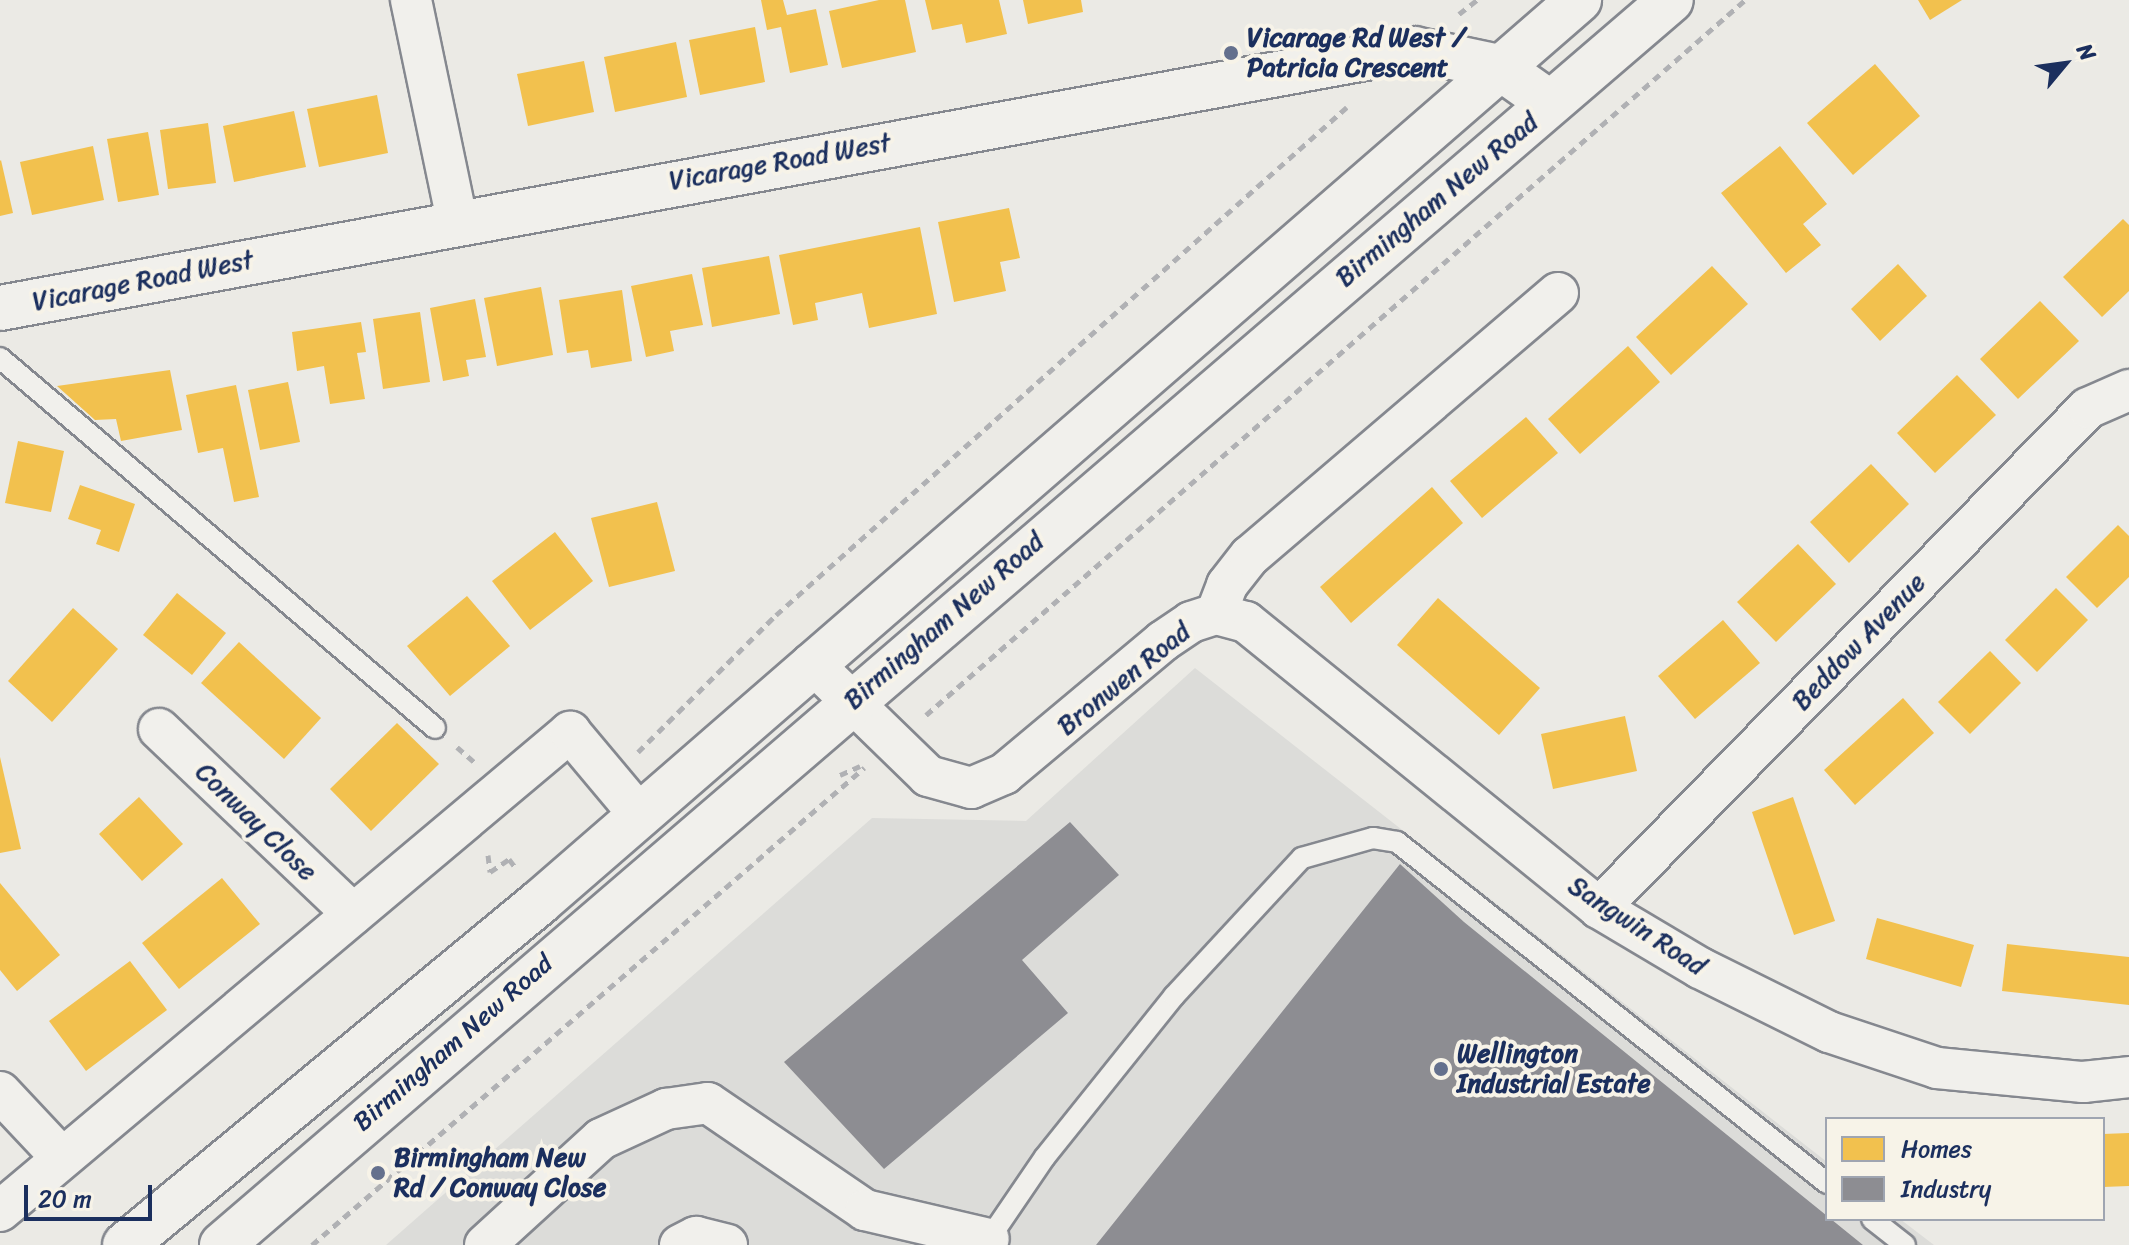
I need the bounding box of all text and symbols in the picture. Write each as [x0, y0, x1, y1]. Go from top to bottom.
place label: Vicarage Rd West / Patricia Crescent [1247, 22, 1465, 84]
north arrow [2025, 24, 2105, 104]
text: N [2066, 36, 2107, 68]
marker: Vicarage Rd West / Patricia Crescent [1222, 44, 1240, 62]
street label: Birmingham New Road [1330, 106, 1544, 294]
street label: Vicarage Road West [667, 127, 893, 197]
street label: Vicarage Road West [30, 244, 256, 318]
street label: Birmingham New Road [838, 526, 1050, 716]
street label: Beddow Avenue [1786, 567, 1932, 717]
street label: Bronwen Road [1051, 616, 1197, 742]
street label: Conway Close [189, 756, 323, 888]
street label: Sangwin Road [1562, 870, 1712, 982]
street label: Birmingham New Road [347, 948, 559, 1138]
place label: Wellington Industrial Estate [1457, 1038, 1651, 1100]
marker: Wellington Industrial Estate [1432, 1060, 1450, 1078]
legend [1825, 1117, 2105, 1221]
text: Homes [1901, 1128, 1972, 1170]
place label: Birmingham New Rd / Conway Close [394, 1142, 607, 1204]
marker: Birmingham New Rd / Conway Close [369, 1164, 387, 1182]
text: Industry [1901, 1168, 1991, 1210]
scale bar [28, 1169, 156, 1219]
text: 20 m [38, 1178, 92, 1220]

